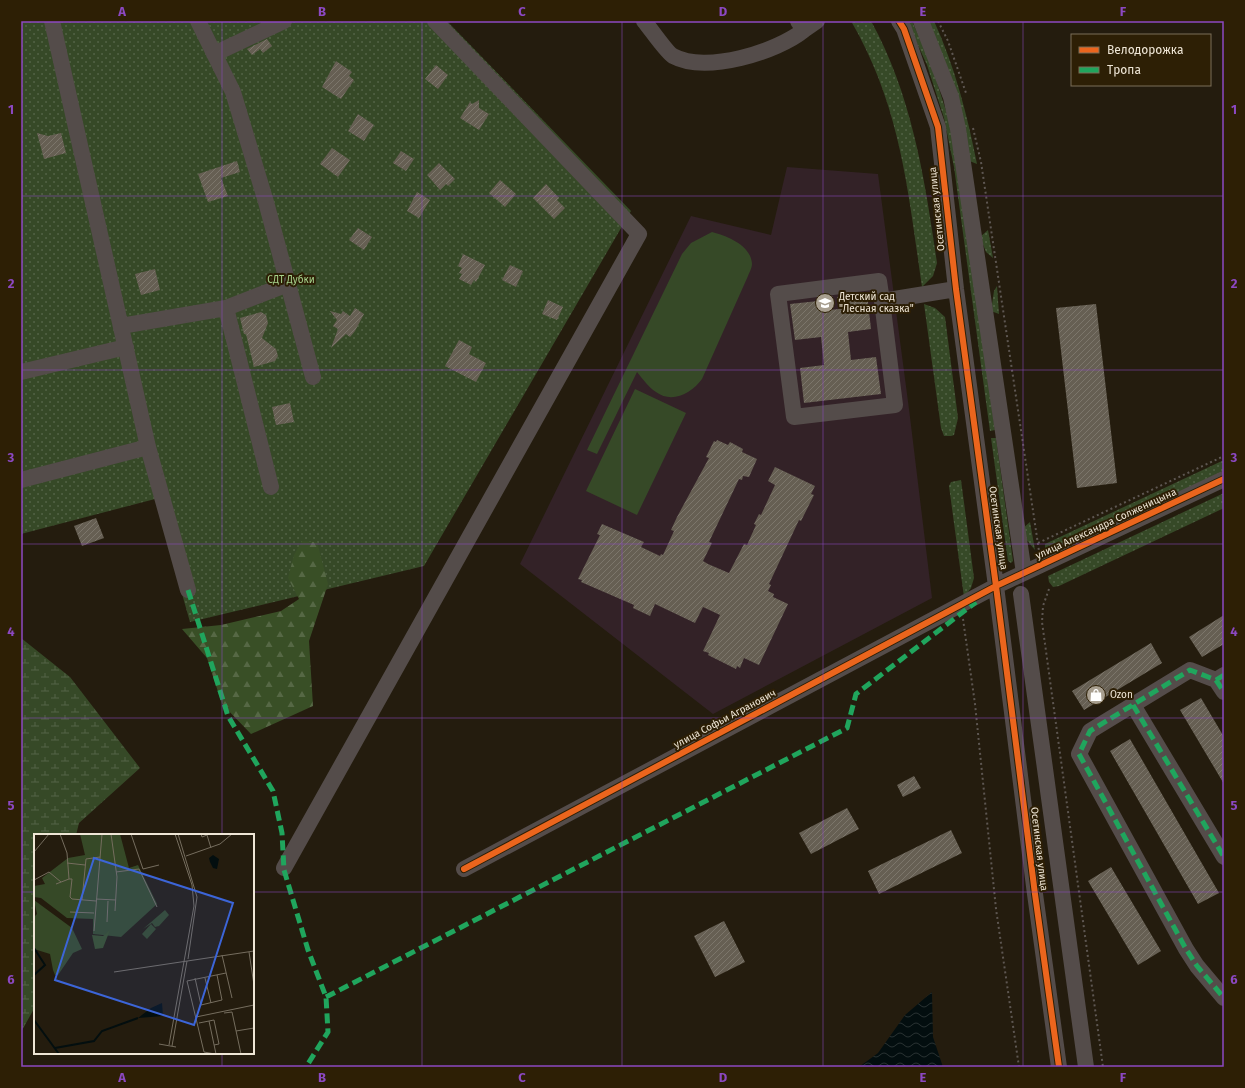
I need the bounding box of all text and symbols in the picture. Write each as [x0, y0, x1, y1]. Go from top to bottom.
text: A [117, 4, 126, 19]
text: B [318, 4, 326, 19]
text: C [518, 4, 526, 19]
text: D [719, 4, 728, 19]
text: E [920, 4, 927, 19]
text: F [1120, 4, 1127, 19]
legend [1071, 34, 1211, 86]
text: Велодорожка [1107, 43, 1183, 57]
text: Тропа [1107, 63, 1141, 77]
text: 1 [8, 102, 14, 117]
text: 1 [1231, 102, 1237, 117]
street label: Осетинская улица [927, 166, 947, 252]
park label: СДТ Дубки [267, 274, 315, 286]
text: 2 [8, 276, 15, 291]
text: 2 [1231, 276, 1238, 291]
place label: Детский сад "Лесная сказка" [838, 291, 914, 315]
school or university icon: Детский сад "Лесная сказка" [814, 292, 836, 314]
text: 3 [7, 450, 15, 465]
text: 3 [1230, 450, 1238, 465]
street label: Осетинская улица [986, 485, 1010, 571]
street label: улица Александра Солженицына [1034, 486, 1178, 562]
text: 4 [7, 624, 15, 639]
text: 4 [1230, 624, 1238, 639]
shop icon: Ozon [1085, 684, 1107, 706]
street label: улица Софьи Агранович [672, 687, 778, 751]
place label: Ozon [1110, 689, 1133, 701]
text: 5 [8, 798, 15, 813]
text: 5 [1231, 798, 1238, 813]
street label: Осетинская улица [1028, 806, 1050, 892]
inset map [34, 834, 254, 1054]
text: 6 [7, 972, 15, 987]
text: 6 [1230, 972, 1238, 987]
text: A [117, 1070, 126, 1085]
text: B [318, 1070, 326, 1085]
text: C [518, 1070, 526, 1085]
text: D [719, 1070, 728, 1085]
text: E [920, 1070, 927, 1085]
text: F [1120, 1070, 1127, 1085]

